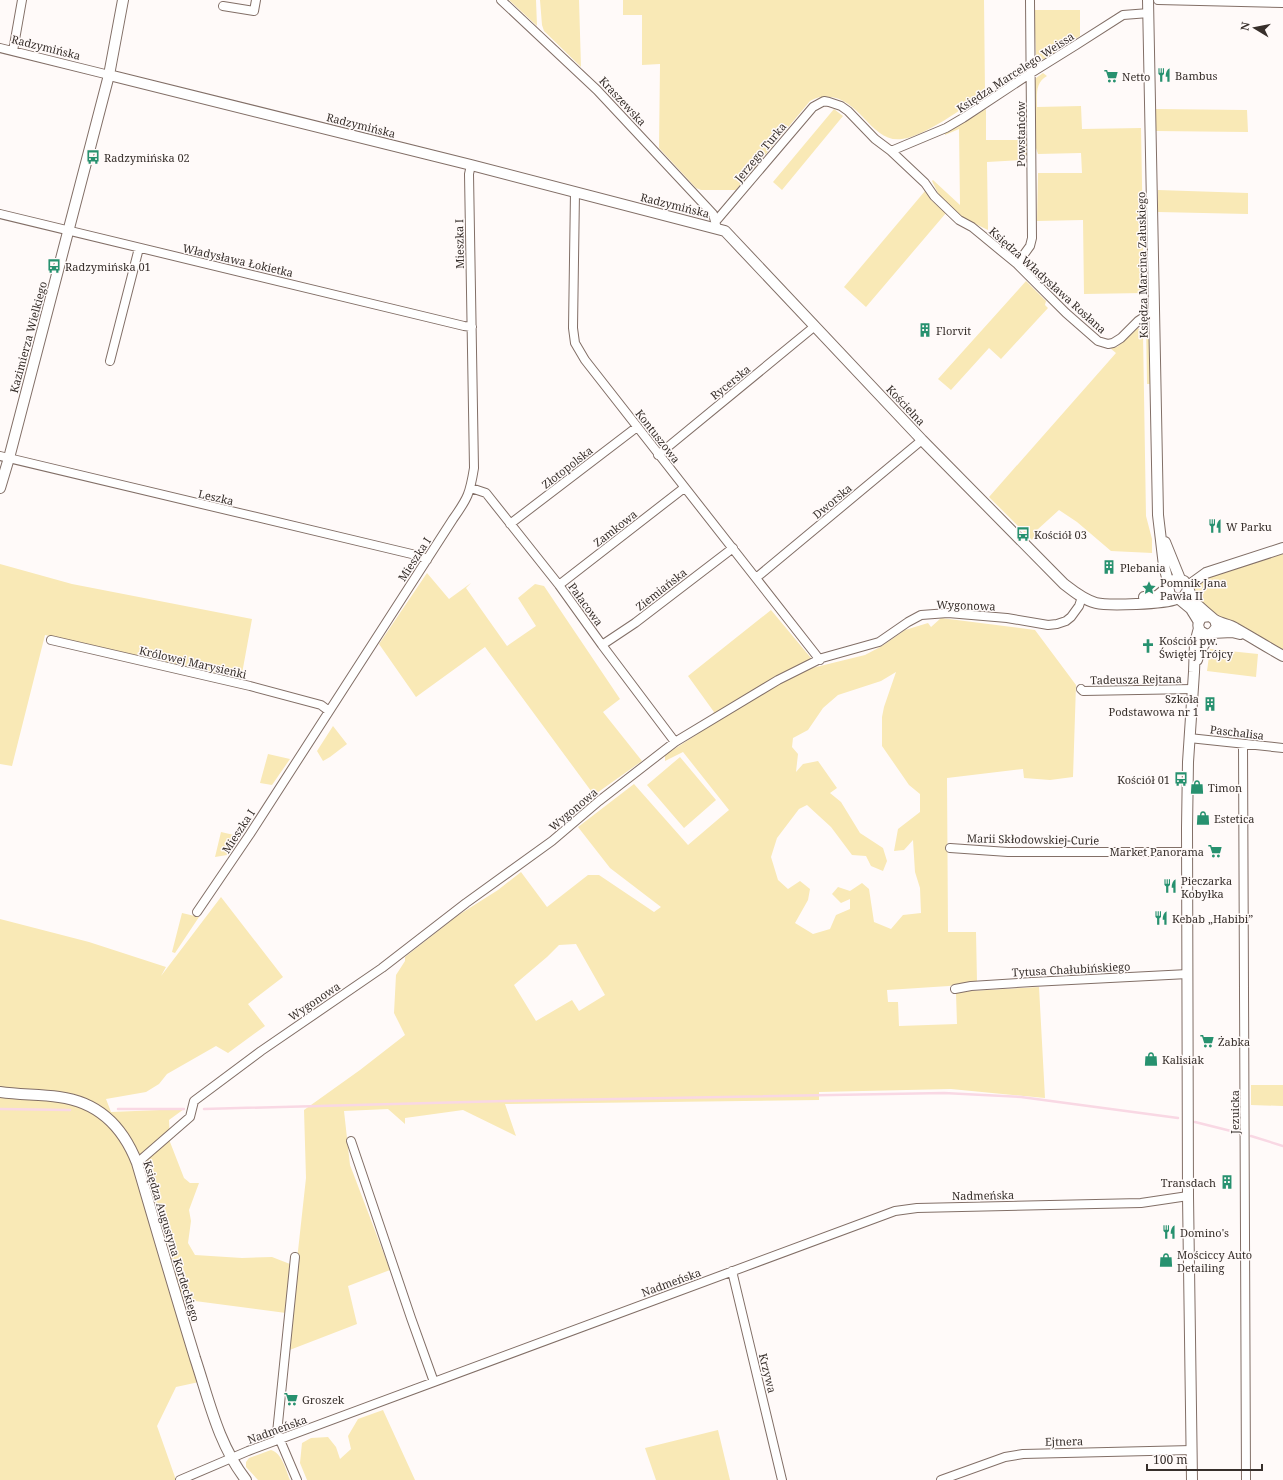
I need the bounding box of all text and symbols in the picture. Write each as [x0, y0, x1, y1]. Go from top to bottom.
north arrow [1235, 8, 1275, 48]
text: N [1237, 20, 1253, 32]
street label: Księdza Marcelego Weissa [953, 28, 1077, 116]
street label: Radzymińska [10, 31, 82, 63]
restaurant icon: Bambus [1156, 67, 1172, 83]
supermarket icon: Netto [1103, 68, 1119, 84]
place label: Bambus [1175, 68, 1218, 83]
place label: Netto [1122, 69, 1150, 84]
street label: Kraszewska [596, 73, 650, 129]
street label: Powstańców [1013, 101, 1028, 167]
street label: Radzymińska [325, 109, 397, 141]
street label: Jerzego Turka [730, 119, 789, 186]
bus stop icon: Radzymińska 02 [85, 149, 101, 165]
place label: Radzymińska 02 [104, 150, 190, 165]
street label: Radzymińska [639, 189, 711, 221]
street label: Księdza Marcina Załuskiego [1133, 192, 1151, 338]
street label: Mieszka I [451, 219, 467, 269]
street label: Księdza Władysława Rosłana [986, 223, 1110, 337]
street label: Władysława Łokietka [181, 240, 295, 280]
bus stop icon: Radzymińska 01 [46, 258, 62, 274]
place label: Radzymińska 01 [65, 259, 151, 274]
street label: Kazimierza Wielkiego [6, 279, 50, 395]
building icon: Florvit [917, 322, 933, 338]
place label: Florvit [936, 323, 971, 338]
street label: Rycerska [707, 361, 753, 403]
street label: Kościelna [883, 381, 929, 429]
street label: Kontuszowa [632, 406, 684, 466]
street label: Złotopolska [538, 442, 596, 492]
street label: Dworska [809, 480, 855, 522]
street label: Leszka [197, 486, 235, 508]
street label: Zamkowa [590, 506, 640, 550]
restaurant icon: W Parku [1207, 518, 1223, 534]
place label: W Parku [1226, 519, 1272, 534]
bus stop icon: Kościół 03 [1015, 526, 1031, 542]
place label: Kościół 03 [1034, 527, 1087, 542]
street label: Mieszka I [394, 534, 434, 584]
building icon: Plebania [1101, 559, 1117, 575]
place label: Plebania [1120, 560, 1166, 575]
street label: Ziemiańska [632, 564, 690, 614]
place label: Pomnik Jana Pawła II [1160, 575, 1227, 603]
street label: Pałacowa [565, 579, 607, 629]
place icon: Pomnik Jana Pawła II [1141, 580, 1157, 596]
street label: Wygonowa [936, 596, 996, 614]
place label: Kościół pw. Świętej Trójcy [1159, 633, 1234, 661]
church icon: Kościół pw. Świętej Trójcy [1140, 638, 1156, 654]
street label: Królowej Marysieńki [138, 642, 249, 682]
street label: Tadeusza Rejtana [1090, 671, 1182, 687]
place label: Szkoła Podstawowa nr 1 [1109, 691, 1199, 719]
building icon: Szkoła Podstawowa nr 1 [1202, 696, 1218, 712]
street label: Paschalisa [1209, 721, 1265, 743]
bus stop icon: Kościół 01 [1173, 771, 1189, 787]
place label: Kościół 01 [1117, 772, 1170, 787]
shop icon: Timon [1189, 779, 1205, 795]
place label: Timon [1208, 780, 1242, 795]
street label: Wygonowa [546, 784, 600, 834]
street label: Mieszka I [218, 806, 258, 856]
shop icon: Estetica [1195, 810, 1211, 826]
place label: Estetica [1214, 811, 1255, 826]
street label: Marii Skłodowskiej-Curie [967, 830, 1099, 848]
supermarket icon: Market Panorama [1207, 843, 1223, 859]
place label: Market Panorama [1109, 844, 1204, 859]
place label: Pieczarka Kobyłka [1181, 873, 1232, 901]
restaurant icon: Pieczarka Kobyłka [1162, 878, 1178, 894]
restaurant icon: Kebab „Habibi” [1153, 910, 1169, 926]
place label: Kebab „Habibi” [1172, 911, 1253, 926]
street label: Tytusa Chałubińskiego [1011, 958, 1131, 980]
street label: Wygonowa [285, 978, 343, 1024]
supermarket icon: Żabka [1199, 1033, 1215, 1049]
place label: Żabka [1218, 1034, 1250, 1049]
shop icon: Kalisiak [1143, 1051, 1159, 1067]
place label: Kalisiak [1162, 1052, 1204, 1067]
street label: Jezuicka [1227, 1090, 1242, 1135]
street label: Księdza Augustyna Kordeckiego [140, 1159, 204, 1323]
building icon: Transdach [1219, 1174, 1235, 1190]
place label: Transdach [1161, 1175, 1216, 1190]
street label: Nadmeńska [952, 1187, 1014, 1203]
restaurant icon: Domino's [1161, 1224, 1177, 1240]
place label: Domino's [1180, 1225, 1229, 1240]
place label: Mościccy Auto Detailing [1177, 1247, 1252, 1275]
shop icon: Mościccy Auto Detailing [1158, 1252, 1174, 1268]
street label: Nadmeńska [639, 1264, 703, 1300]
street label: Krzywa [756, 1352, 780, 1394]
supermarket icon: Groszek [283, 1391, 299, 1407]
place label: Groszek [302, 1392, 345, 1407]
street label: Nadmeńska [245, 1411, 309, 1447]
street label: Ejtnera [1045, 1433, 1083, 1449]
scale bar [1147, 1446, 1262, 1472]
text: 100 m [1153, 1451, 1188, 1468]

